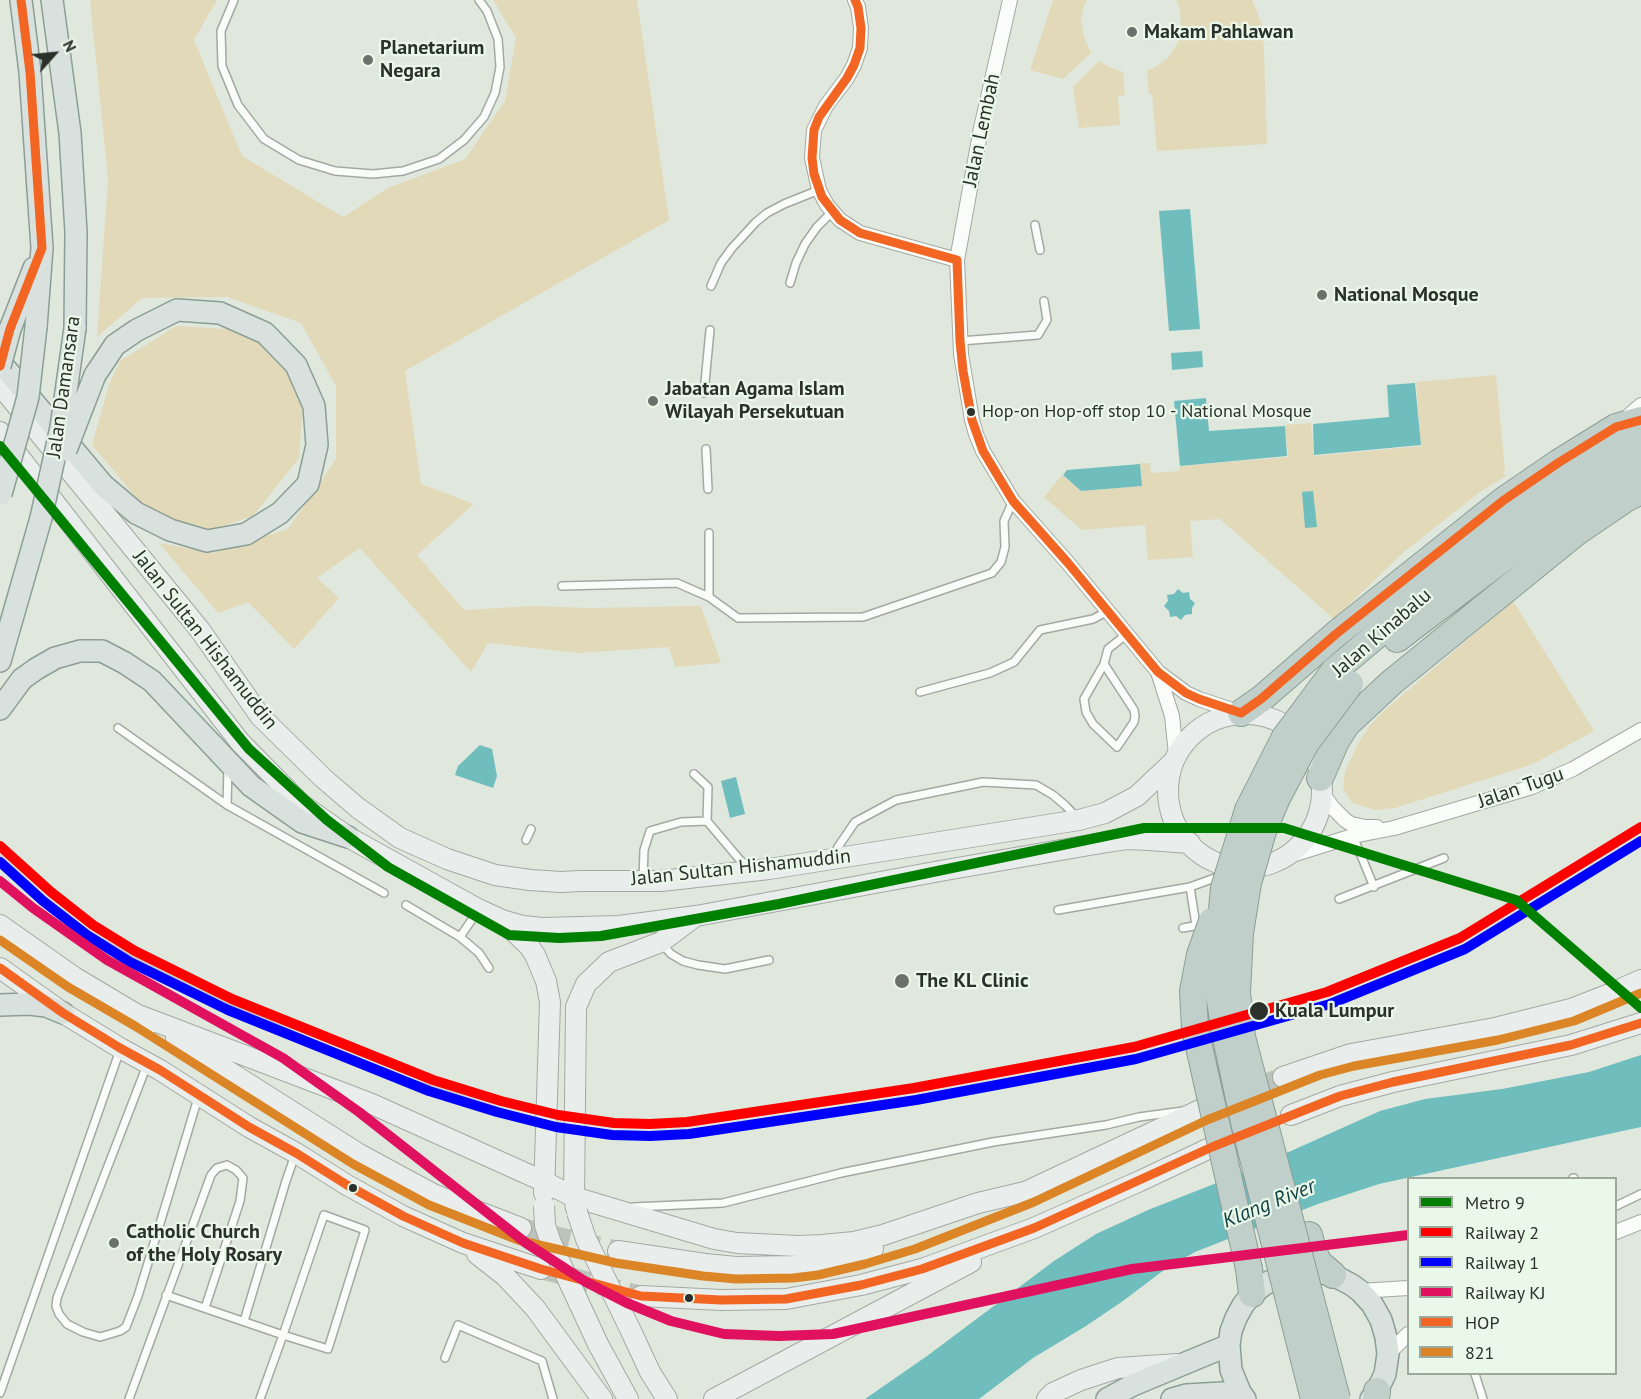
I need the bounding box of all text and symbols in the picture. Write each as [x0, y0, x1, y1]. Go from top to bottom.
place label: Makam Pahlawan [1144, 20, 1294, 44]
north arrow [24, 24, 84, 84]
marker: Makam Pahlawan [1125, 25, 1139, 39]
place label: Planetarium Negara [380, 36, 484, 83]
text: N [59, 37, 81, 55]
marker: Planetarium Negara [361, 53, 375, 67]
street label: Jalan Lembah [958, 71, 1006, 189]
place label: National Mosque [1334, 283, 1479, 307]
marker: National Mosque [1315, 288, 1329, 302]
street label: Jalan Damansara [42, 315, 86, 459]
place label: Jabatan Agama Islam Wilayah Persekutuan [665, 377, 845, 424]
marker: Jabatan Agama Islam Wilayah Persekutuan [646, 394, 660, 408]
place label: Hop-on Hop-off stop 10 - National Mosque [982, 401, 1312, 423]
marker: Hop-on Hop-off stop 10 - National Mosque [965, 406, 977, 418]
street label: Jalan Sultan Hishamuddin [128, 546, 282, 734]
street label: Jalan Kinabalu [1328, 583, 1436, 683]
street label: Jalan Tugu [1475, 762, 1567, 814]
street label: Jalan Sultan Hishamuddin [630, 845, 852, 891]
place label: The KL Clinic [916, 969, 1029, 993]
marker: The KL Clinic [893, 972, 911, 990]
place label: Kuala Lumpur [1275, 999, 1394, 1023]
marker: Kuala Lumpur [1248, 1000, 1270, 1022]
water label: Klang River [1219, 1174, 1319, 1234]
legend [1407, 1177, 1617, 1375]
unlabelled marker [347, 1182, 359, 1194]
text: Metro 9 [1465, 1191, 1525, 1214]
place label: Catholic Church of the Holy Rosary [126, 1220, 282, 1267]
text: Railway 2 [1465, 1221, 1539, 1244]
marker: Catholic Church of the Holy Rosary [107, 1236, 121, 1250]
text: Railway 1 [1465, 1251, 1539, 1274]
text: Railway KJ [1465, 1281, 1545, 1304]
unlabelled marker [683, 1292, 695, 1304]
text: HOP [1465, 1311, 1499, 1334]
text: 821 [1465, 1341, 1494, 1364]

